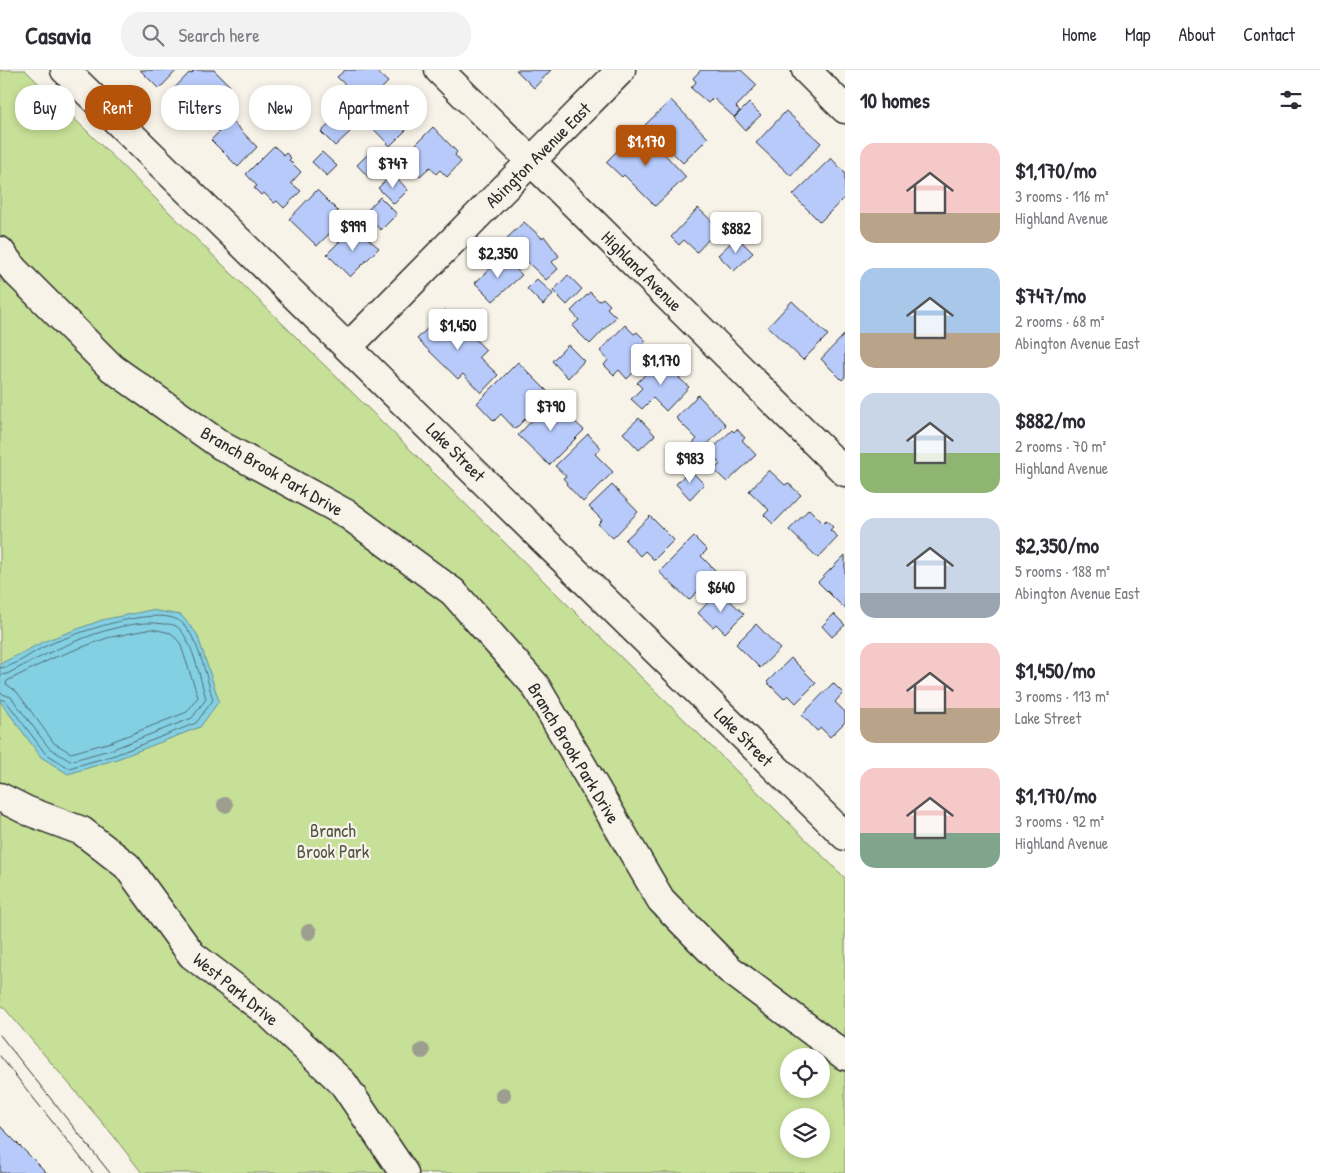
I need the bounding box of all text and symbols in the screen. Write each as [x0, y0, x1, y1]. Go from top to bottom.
search box [121, 12, 471, 57]
text: Casavia [25, 19, 91, 51]
icon: search [139, 21, 167, 49]
text: Search here [179, 22, 260, 48]
text: Home [1062, 22, 1097, 47]
text: Map [1125, 22, 1150, 47]
text: About [1178, 22, 1215, 47]
text: Contact [1243, 22, 1295, 47]
chip: Buy [15, 85, 75, 130]
chip: Rent [85, 85, 151, 130]
chip: Filters [161, 85, 239, 130]
chip: New [249, 85, 311, 130]
chip: Apartment [321, 85, 427, 130]
text: 10 homes [860, 86, 930, 115]
icon: filters [1277, 86, 1305, 114]
street label: Abington Avenue East [480, 96, 597, 213]
pin: $1,170 [605, 124, 687, 167]
text: $1,170 [627, 130, 665, 152]
pin: $747 [363, 146, 423, 189]
text: $747 [378, 152, 408, 174]
text: $1,170/mo [1015, 156, 1097, 185]
icon: home [900, 163, 960, 223]
text: 3 rooms · 116 m² [1015, 185, 1109, 207]
text: Highland Avenue [1015, 207, 1108, 229]
pin: $999 [323, 210, 383, 252]
pin: $882 [706, 212, 766, 254]
text: $999 [340, 215, 366, 237]
text: $882 [721, 217, 751, 239]
street label: Highland Avenue [596, 225, 688, 317]
pin: $2,350 [457, 236, 539, 279]
text: $2,350 [478, 242, 518, 264]
text: $747/mo [1015, 281, 1086, 310]
icon: home [900, 288, 960, 348]
pin: $1,450 [417, 308, 499, 351]
text: 2 rooms · 68 m² [1015, 310, 1104, 332]
text: $1,450 [439, 314, 477, 336]
text: Abington Avenue East [1015, 332, 1139, 354]
pin: $1,170 [620, 344, 702, 386]
text: $1,170 [642, 349, 680, 371]
pin: $790 [521, 390, 581, 432]
text: $790 [536, 395, 566, 417]
text: $882/mo [1015, 406, 1085, 435]
icon: home [900, 413, 960, 473]
street label: Lake Street [421, 417, 492, 488]
street label: Branch Brook Park Drive [196, 420, 348, 522]
text: 2 rooms · 70 m² [1015, 435, 1106, 457]
pin: $983 [660, 442, 720, 484]
text: $983 [676, 447, 704, 469]
text: Highland Avenue [1015, 457, 1108, 479]
text: $2,350/mo [1015, 531, 1099, 560]
icon: home [900, 538, 960, 598]
text: 5 rooms · 188 m² [1015, 560, 1110, 582]
pin: $640 [691, 570, 751, 613]
text: $640 [707, 576, 735, 598]
text: Abington Avenue East [1015, 582, 1139, 604]
text: $1,450/mo [1015, 656, 1095, 685]
icon: home [900, 663, 960, 723]
street label: Branch Brook Park Drive [522, 678, 626, 828]
text: 3 rooms · 113 m² [1015, 685, 1110, 707]
street label: Lake Street [709, 702, 780, 773]
text: Lake Street [1015, 707, 1081, 729]
text: $1,170/mo [1015, 781, 1097, 810]
icon: home [900, 788, 960, 848]
text: 3 rooms · 92 m² [1015, 810, 1104, 832]
park label: Branch Brook Park [297, 818, 370, 864]
text: Highland Avenue [1015, 832, 1108, 854]
street label: West Park Drive [188, 947, 284, 1031]
map controls [780, 1048, 830, 1158]
button: locate [780, 1048, 830, 1098]
button: layers [780, 1108, 830, 1158]

